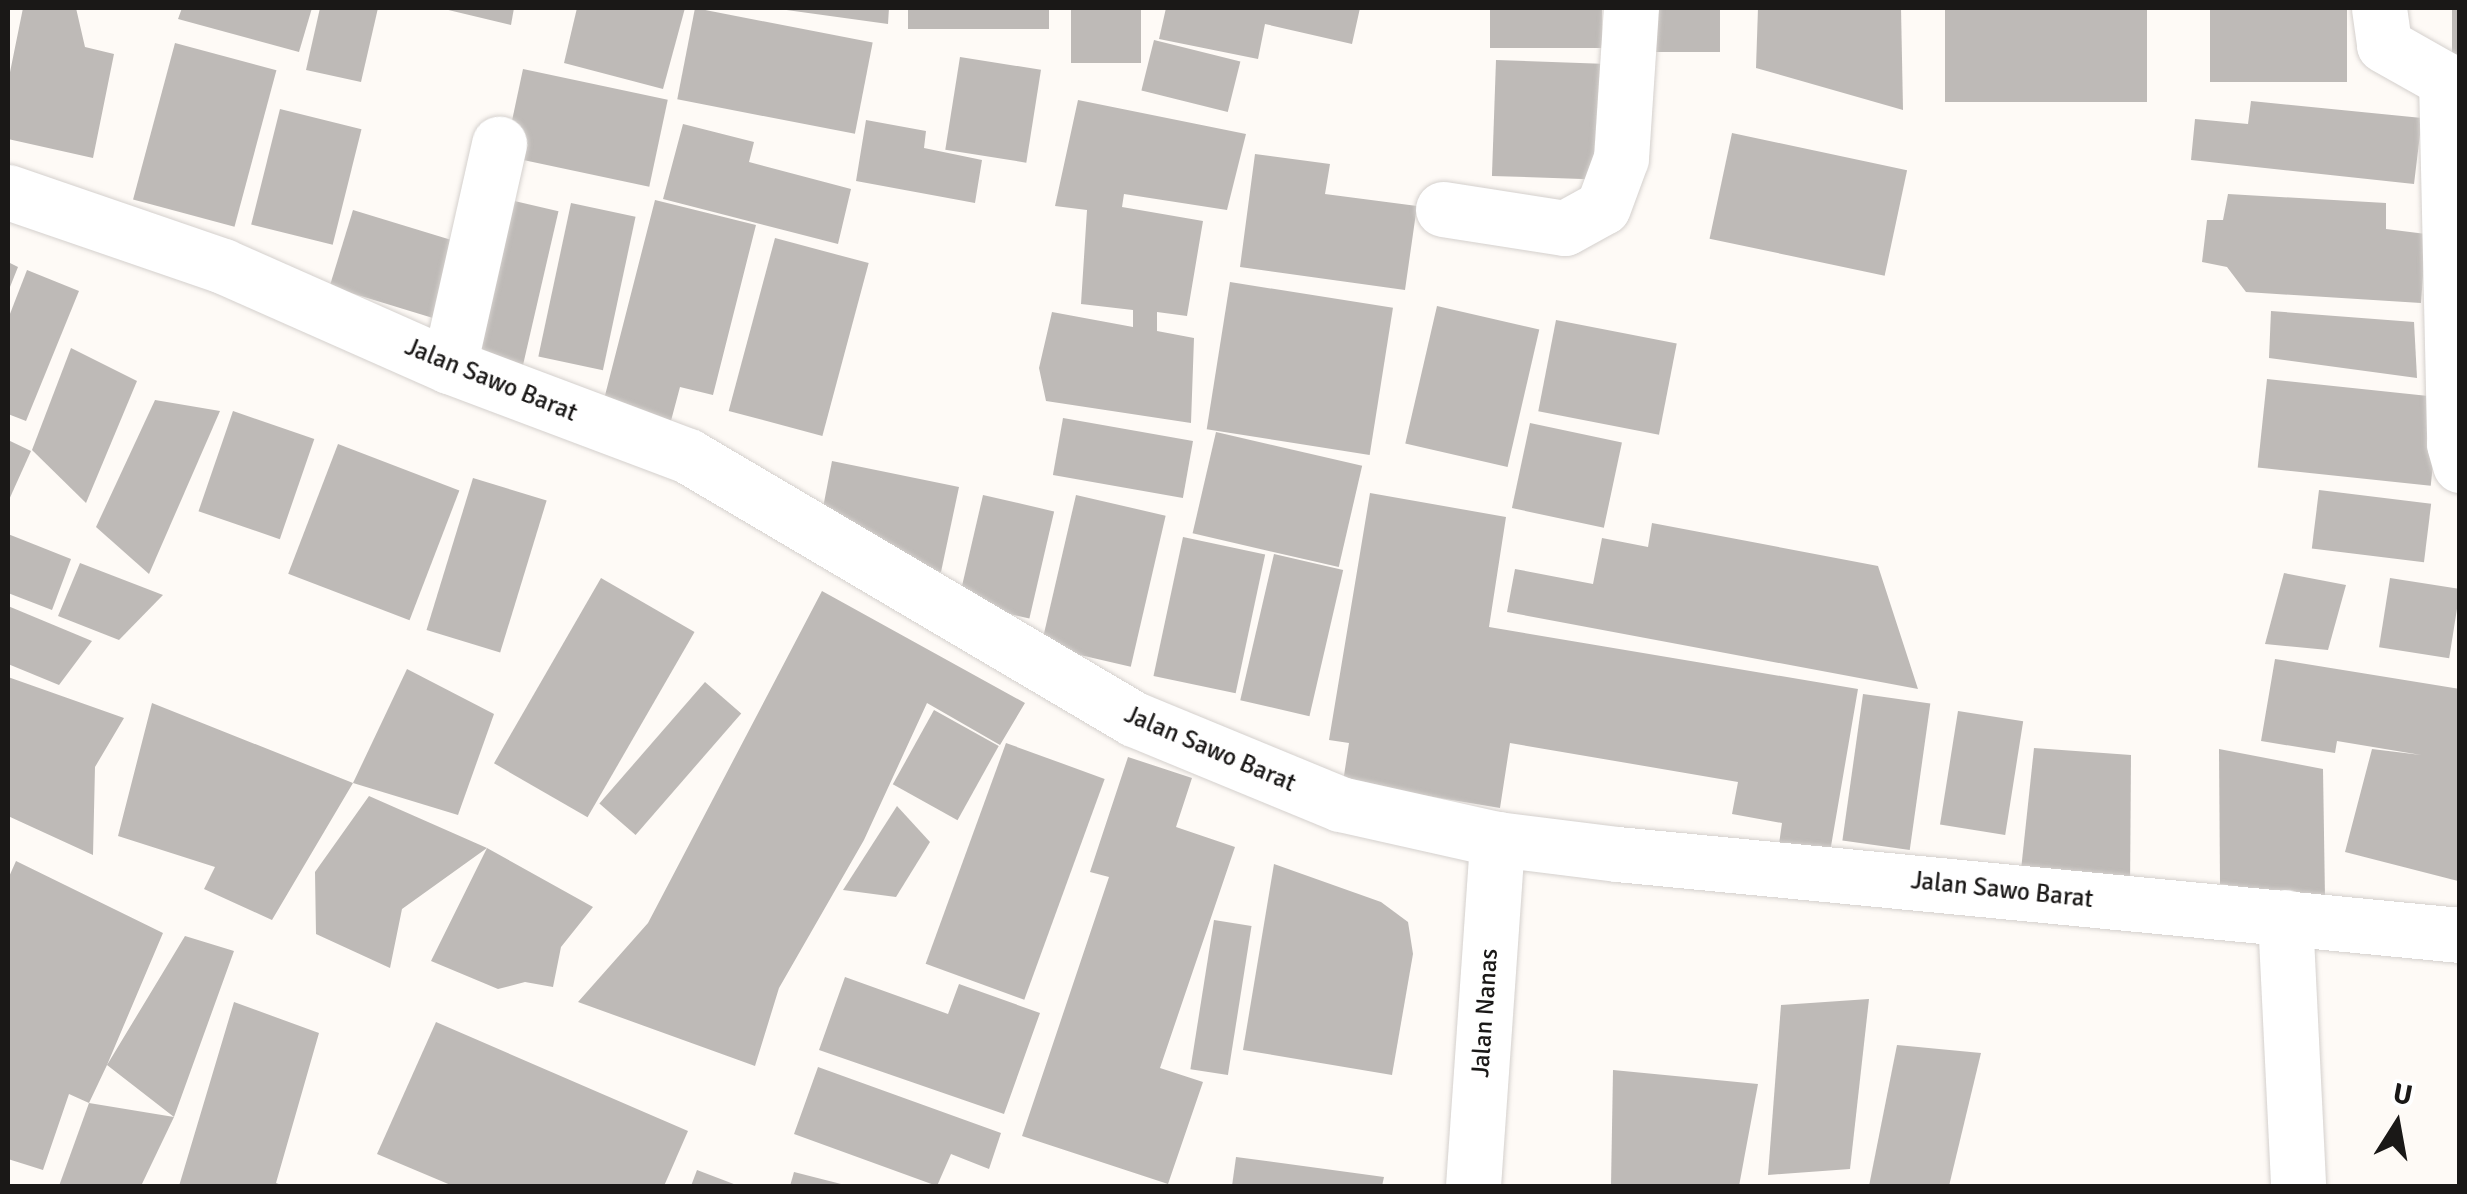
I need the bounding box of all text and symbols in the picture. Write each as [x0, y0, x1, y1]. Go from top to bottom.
street label: Jalan Sawo Barat [401, 332, 581, 428]
street label: Jalan Sawo Barat [1120, 699, 1300, 799]
street label: Jalan Sawo Barat [1909, 866, 2095, 914]
street label: Jalan Nanas [1466, 947, 1504, 1079]
north arrow [2347, 1074, 2447, 1174]
text: U [2390, 1076, 2415, 1113]

